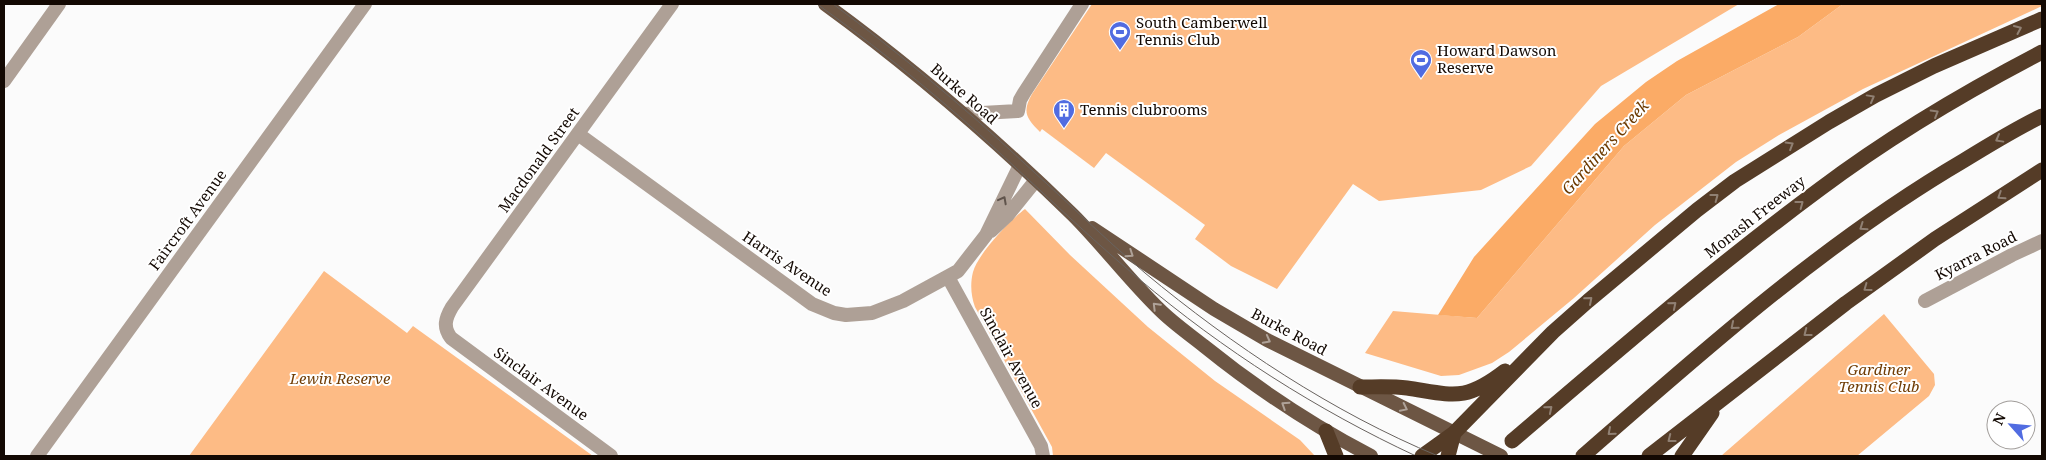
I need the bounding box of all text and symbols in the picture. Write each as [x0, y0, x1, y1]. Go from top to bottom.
place label: South Camberwell Tennis Club [1136, 12, 1268, 49]
sports icon: South Camberwell Tennis Club [1108, 20, 1132, 51]
one-way arrow [2013, 25, 2022, 36]
place label: Howard Dawson Reserve [1437, 40, 1557, 77]
sports icon: Howard Dawson Reserve [1409, 48, 1433, 79]
street label: Burke Road [927, 58, 1003, 128]
water label: Gardiners Creek [1556, 94, 1654, 199]
one-way arrow [1866, 94, 1875, 104]
building icon: Tennis clubrooms [1052, 98, 1076, 129]
place label: Tennis clubrooms [1080, 99, 1208, 119]
street label: Macdonald Street [493, 103, 583, 216]
one-way arrow [1930, 109, 1939, 119]
one-way arrow [1996, 133, 2005, 143]
one-way arrow [1785, 142, 1794, 152]
street label: Faircroft Avenue [144, 165, 231, 274]
street label: Monash Freeway [1700, 170, 1809, 262]
one-way arrow [1998, 190, 2007, 199]
one-way arrow [1709, 194, 1718, 202]
one-way arrow [997, 196, 1007, 205]
one-way arrow [1794, 201, 1803, 209]
one-way arrow [1859, 221, 1868, 230]
street label: Harris Avenue [739, 226, 836, 300]
street label: Kyarra Road [1931, 226, 2020, 284]
one-way arrow [1125, 247, 1134, 257]
one-way arrow [1863, 282, 1873, 291]
one-way arrow [1584, 297, 1593, 306]
one-way arrow [1668, 302, 1677, 311]
street label: Sinclair Avenue [976, 303, 1048, 412]
one-way arrow [1153, 303, 1162, 312]
street label: Burke Road [1248, 303, 1331, 359]
one-way arrow [1731, 321, 1740, 330]
one-way arrow [1804, 328, 1813, 337]
one-way arrow [1262, 334, 1271, 344]
street label: Sinclair Avenue [490, 342, 593, 424]
park label: Gardiner Tennis Club [1839, 359, 1919, 396]
park label: Lewin Reserve [289, 368, 391, 388]
north arrow [1986, 400, 2036, 450]
one-way arrow [1281, 402, 1290, 411]
one-way arrow [1399, 402, 1408, 413]
one-way arrow [1543, 407, 1552, 415]
text: N [1988, 410, 2010, 428]
one-way arrow [1607, 426, 1616, 435]
one-way arrow [1668, 433, 1677, 441]

